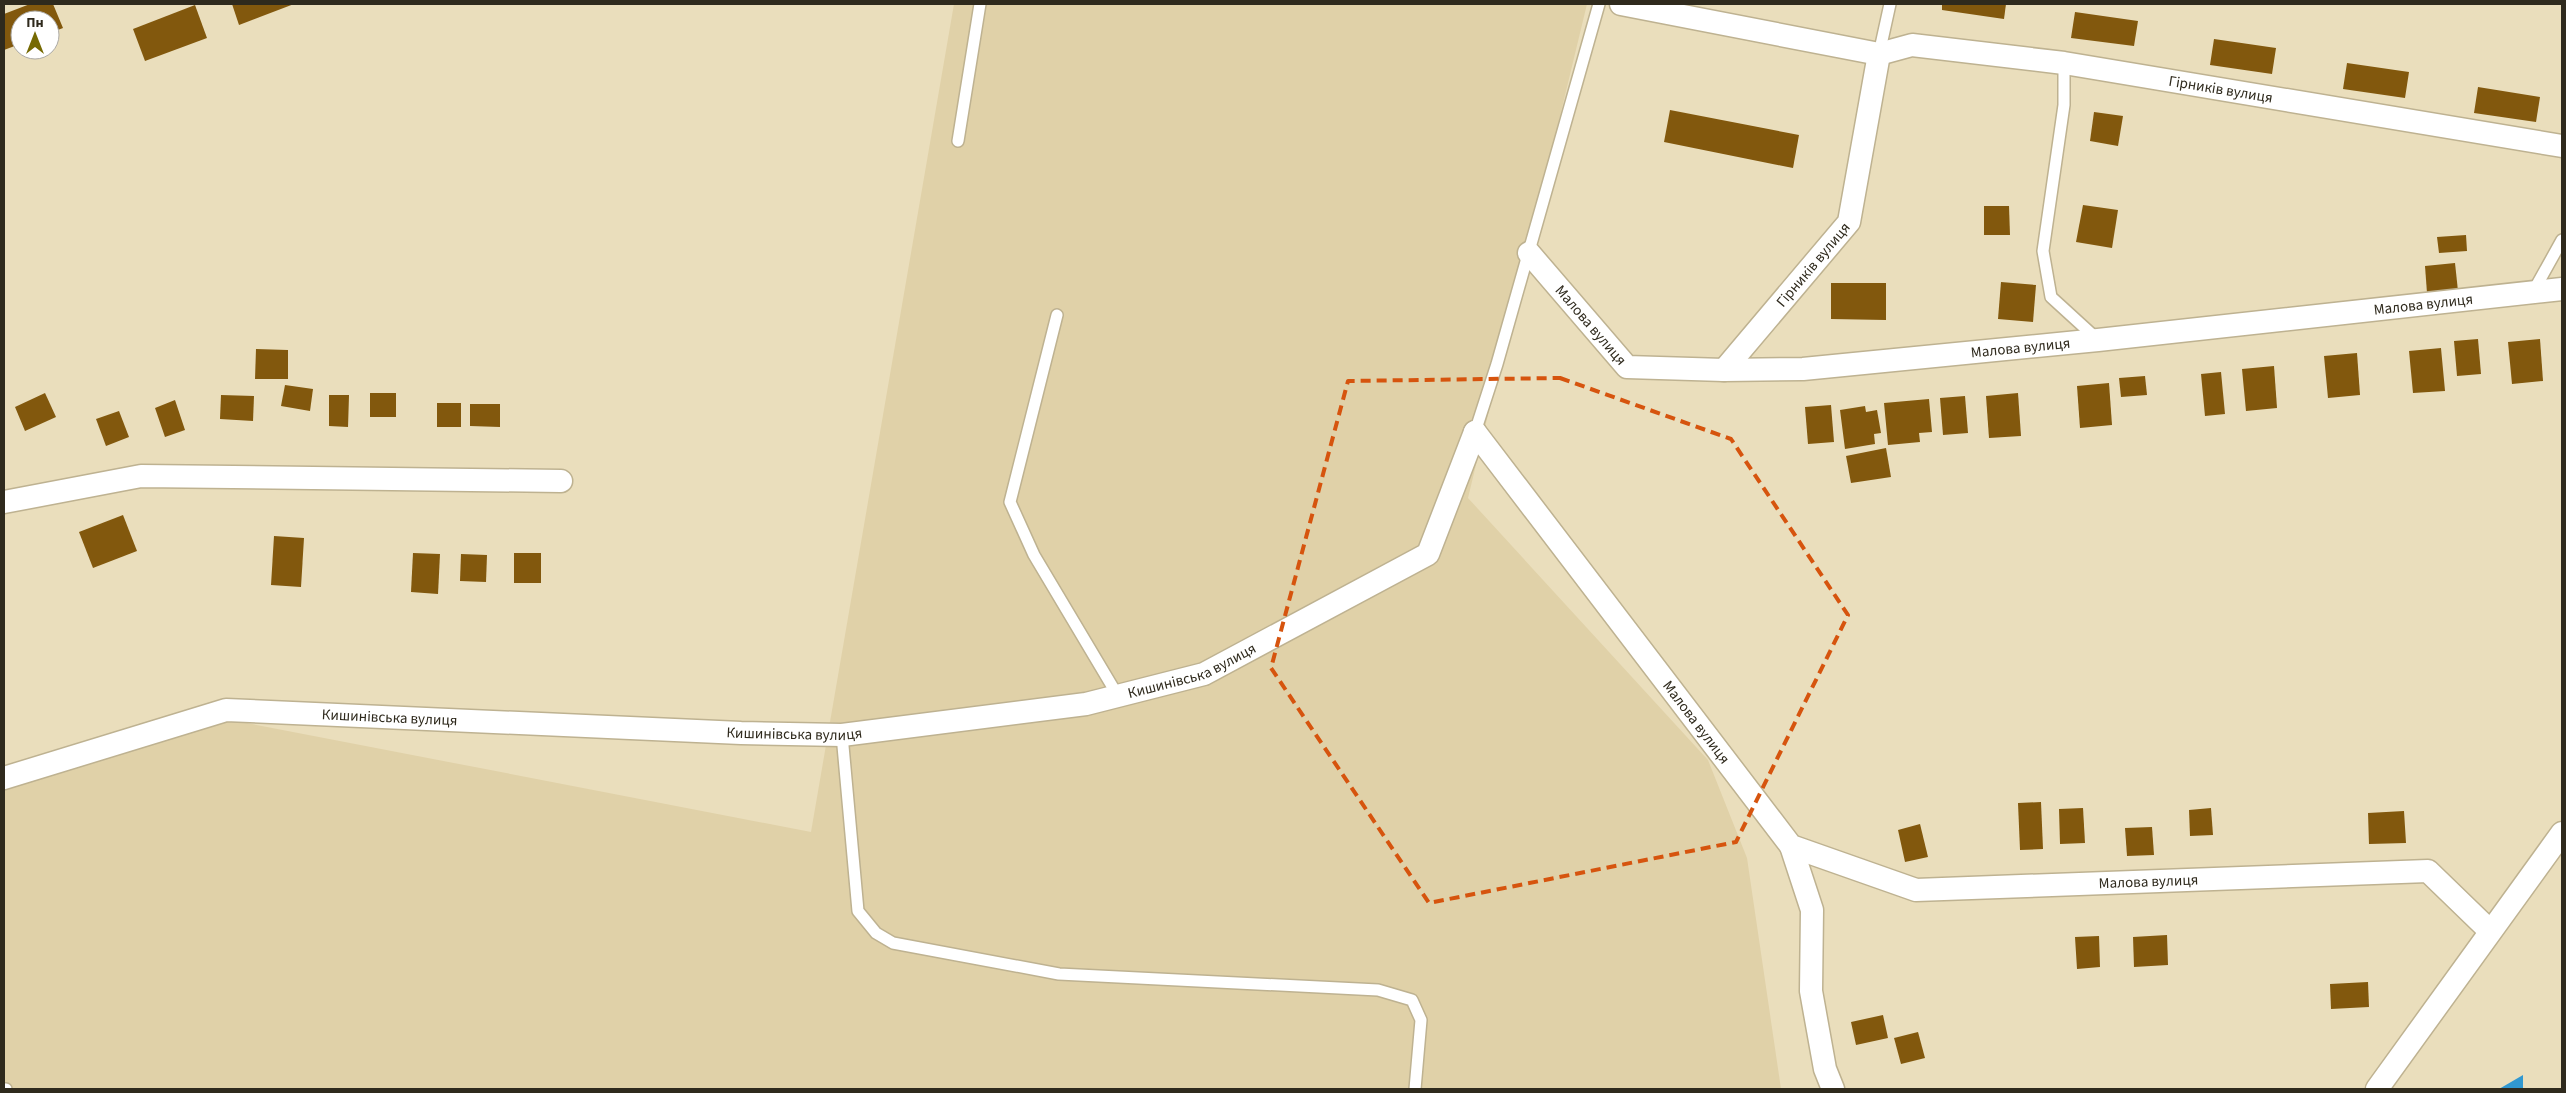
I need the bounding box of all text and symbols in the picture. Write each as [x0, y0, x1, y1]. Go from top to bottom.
north arrow [10, 10, 60, 60]
text: Пн [26, 13, 44, 33]
street label: Гірників вулиця [2167, 71, 2274, 109]
street label: Гірників вулиця [1771, 218, 1855, 312]
street label: Малова вулиця [1550, 281, 1631, 370]
street label: Малова вулиця [2373, 289, 2474, 321]
street label: Малова вулиця [1970, 333, 2071, 363]
street label: Кишинівська вулиця [1126, 638, 1260, 704]
street label: Малова вулиця [1657, 676, 1735, 768]
street label: Кишинівська вулиця [321, 704, 458, 731]
street label: Кишинівська вулиця [726, 722, 863, 746]
street label: Малова вулиця [2098, 870, 2199, 894]

